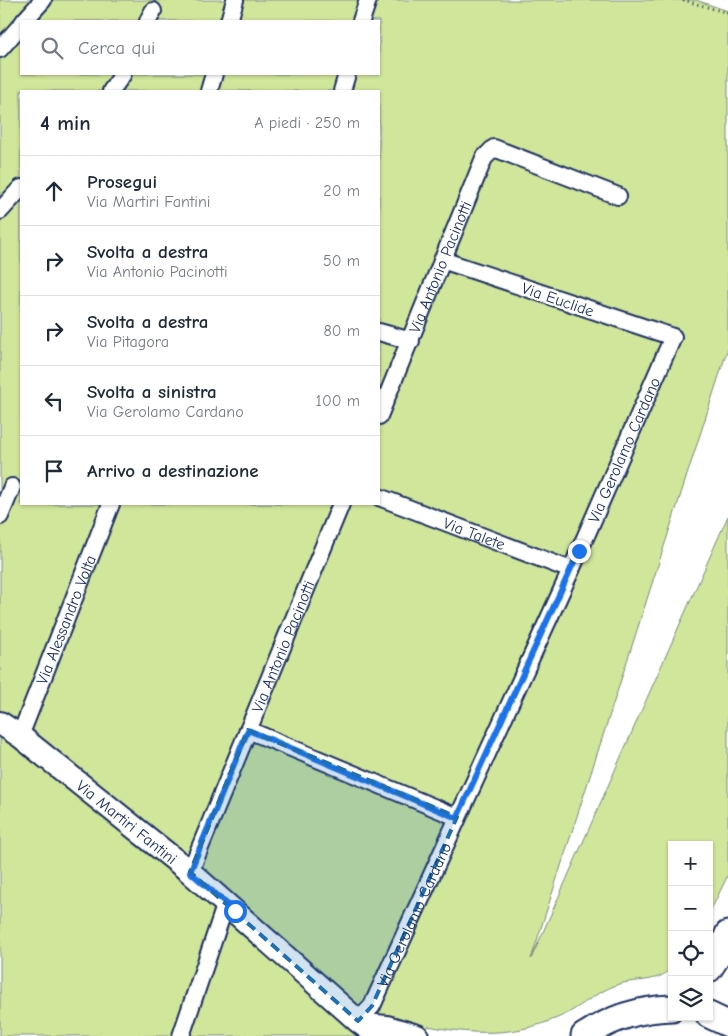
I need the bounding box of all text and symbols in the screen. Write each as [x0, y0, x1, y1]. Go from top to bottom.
search box [20, 20, 380, 75]
icon: search [38, 34, 66, 62]
text: Cerca qui [78, 37, 155, 59]
text: 4 min [40, 111, 91, 135]
text: A piedi · 250 m [254, 114, 360, 132]
text: Prosegui [87, 171, 157, 193]
icon: ahead [40, 177, 68, 205]
text: 20 m [323, 182, 360, 200]
text: Via Martiri Fantini [87, 193, 210, 211]
street label: Via Antonio Pacinotti [406, 199, 475, 336]
text: Svolta a destra [87, 241, 208, 263]
icon: right [40, 247, 68, 275]
text: 50 m [323, 252, 360, 270]
text: Via Antonio Pacinotti [87, 263, 228, 281]
street label: Via Euclide [519, 279, 596, 321]
text: Svolta a destra [87, 311, 208, 333]
icon: right [40, 317, 68, 345]
text: 80 m [323, 322, 360, 340]
text: Via Pitagora [87, 333, 169, 351]
street label: Via Gerolamo Cardano [585, 375, 664, 526]
text: Svolta a sinistra [87, 381, 217, 403]
icon: left [40, 387, 68, 415]
text: 100 m [316, 392, 360, 410]
text: Via Gerolamo Cardano [87, 403, 244, 421]
icon: arrive [40, 457, 68, 485]
text: Arrivo a destinazione [87, 460, 259, 482]
street label: Via Talete [441, 514, 507, 554]
route end [568, 540, 591, 563]
street label: Via Alessandro Volta [33, 553, 100, 687]
street label: Via Antonio Pacinotti [248, 578, 319, 715]
street label: Via Martiri Fantini [73, 777, 180, 868]
street label: Via Gerolamo Cardano [374, 840, 455, 990]
map controls [668, 841, 713, 1021]
button: + [668, 841, 713, 886]
button: − [668, 886, 713, 931]
route start [224, 900, 247, 923]
button: locate [668, 931, 713, 976]
button: layers [668, 976, 713, 1021]

